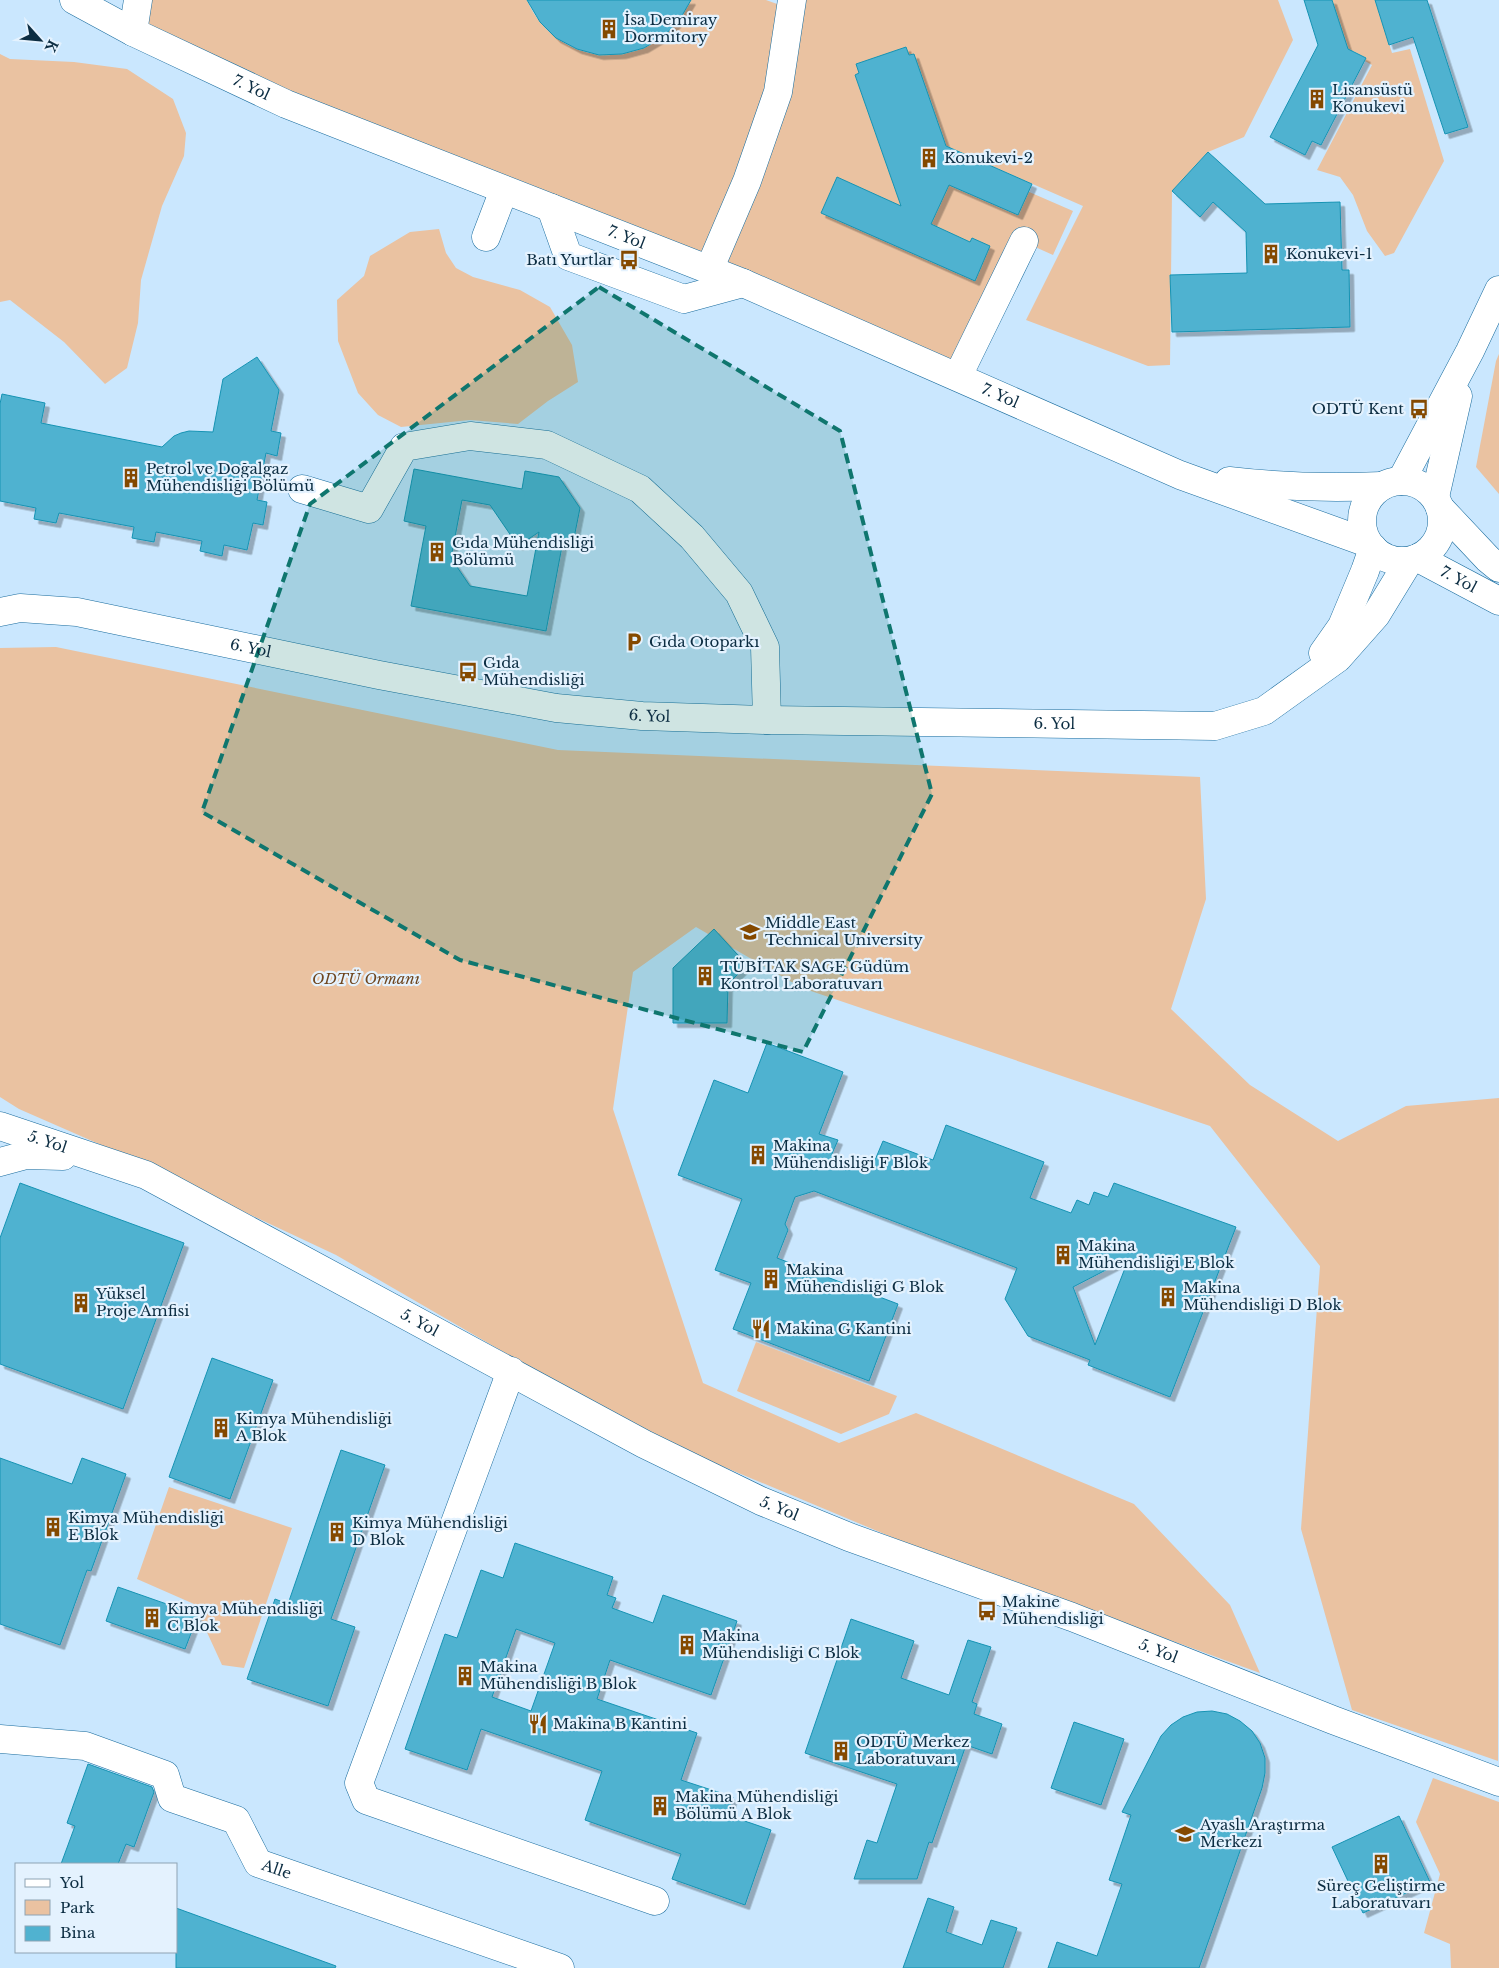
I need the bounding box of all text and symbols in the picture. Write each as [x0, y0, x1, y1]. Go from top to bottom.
place label: İsa Demiray Dormitory [624, 10, 718, 46]
north arrow [15, 15, 65, 65]
building icon: İsa Demiray Dormitory [598, 18, 620, 40]
text: K [41, 37, 62, 56]
street label: 7. Yol [230, 70, 273, 104]
place label: Lisansüstü Konukevi [1332, 80, 1413, 116]
building icon: Lisansüstü Konukevi [1306, 88, 1328, 110]
building icon: Konukevi-2 [918, 147, 940, 169]
place label: Konukevi-2 [944, 148, 1033, 167]
street label: 7. Yol [605, 221, 648, 253]
building icon: Konukevi-1 [1260, 243, 1282, 265]
place label: Konukevi-1 [1286, 244, 1372, 263]
bus stop icon: Batı Yurtlar [618, 249, 640, 271]
place label: Batı Yurtlar [526, 250, 615, 269]
street label: 7. Yol [979, 379, 1022, 412]
bus stop icon: ODTÜ Kent [1408, 398, 1430, 420]
place label: ODTÜ Kent [1312, 399, 1404, 418]
place label: Petrol ve Doğalgaz Mühendisliği Bölümü [146, 459, 314, 495]
building icon: Petrol ve Doğalgaz Mühendisliği Bölümü [120, 467, 142, 489]
place label: Gıda Mühendisliği Bölümü [452, 533, 594, 569]
building icon: Gıda Mühendisliği Bölümü [426, 541, 448, 563]
street label: 7. Yol [1437, 562, 1480, 597]
parking icon: Gıda Otoparkı [623, 631, 645, 653]
place label: Gıda Otoparkı [649, 632, 759, 651]
street label: 6. Yol [229, 634, 273, 661]
place label: Gıda Mühendisliği [483, 653, 585, 689]
bus stop icon: Gıda Mühendisliği [457, 661, 479, 683]
street label: 6. Yol [628, 705, 671, 726]
street label: 6. Yol [1034, 714, 1075, 733]
place label: Middle East Technical University [765, 913, 923, 949]
school or university icon: Middle East Technical University [739, 921, 761, 943]
place label: TÜBİTAK SAGE Güdüm Kontrol Laboratuvarı [720, 957, 909, 993]
building icon: TÜBİTAK SAGE Güdüm Kontrol Laboratuvarı [694, 965, 716, 987]
park label: ODTÜ Ormanı [312, 969, 420, 988]
street label: 5. Yol [25, 1126, 70, 1157]
place label: Makina Mühendisliği F Blok [773, 1136, 929, 1172]
building icon: Makina Mühendisliği F Blok [747, 1144, 769, 1166]
place label: Makina Mühendisliği E Blok [1078, 1236, 1235, 1272]
building icon: Makina Mühendisliği E Blok [1052, 1244, 1074, 1266]
place label: Makina Mühendisliği G Blok [786, 1260, 945, 1296]
building icon: Makina Mühendisliği G Blok [760, 1268, 782, 1290]
place label: Makina Mühendisliği D Blok [1183, 1278, 1343, 1314]
place label: Yüksel Proje Amfisi [95, 1284, 189, 1320]
building icon: Makina Mühendisliği D Blok [1157, 1286, 1179, 1308]
building icon: Yüksel Proje Amfisi [70, 1292, 92, 1314]
street label: 5. Yol [398, 1304, 442, 1340]
restaurant icon: Makina G Kantini [750, 1318, 772, 1340]
place label: Makina G Kantini [776, 1319, 911, 1338]
place label: Kimya Mühendisliği A Blok [235, 1409, 392, 1445]
building icon: Kimya Mühendisliği A Blok [210, 1417, 232, 1439]
street label: 5. Yol [757, 1492, 802, 1525]
place label: Kimya Mühendisliği E Blok [68, 1508, 224, 1544]
place label: Kimya Mühendisliği D Blok [352, 1513, 508, 1549]
building icon: Kimya Mühendisliği E Blok [42, 1516, 64, 1538]
building icon: Kimya Mühendisliği D Blok [326, 1521, 348, 1543]
place label: Makine Mühendisliği [1002, 1592, 1104, 1628]
place label: Kimya Mühendisliği C Blok [167, 1599, 323, 1635]
bus stop icon: Makine Mühendisliği [976, 1600, 998, 1622]
building icon: Kimya Mühendisliği C Blok [141, 1607, 163, 1629]
place label: Makina Mühendisliği C Blok [702, 1626, 860, 1662]
building icon: Makina Mühendisliği C Blok [676, 1634, 698, 1656]
street label: 5. Yol [1136, 1634, 1181, 1667]
place label: Makina Mühendisliği B Blok [480, 1657, 638, 1693]
building icon: Makina Mühendisliği B Blok [454, 1665, 476, 1687]
restaurant icon: Makina B Kantini [527, 1713, 549, 1735]
place label: Makina B Kantini [553, 1714, 687, 1733]
place label: ODTÜ Merkez Laboratuvarı [856, 1732, 970, 1768]
building icon: ODTÜ Merkez Laboratuvarı [830, 1740, 852, 1762]
place label: Makina Mühendisliği Bölümü A Blok [675, 1787, 838, 1823]
building icon: Makina Mühendisliği Bölümü A Blok [649, 1795, 671, 1817]
place label: Ayaslı Araştırma Merkezi [1199, 1815, 1326, 1851]
school or university icon: Ayaslı Araştırma Merkezi [1174, 1823, 1196, 1845]
building icon: Süreç Geliştirme Laboratuvarı [1370, 1853, 1392, 1875]
street label: Alle [258, 1855, 294, 1883]
legend [15, 1863, 178, 1953]
text: Yol [59, 1873, 84, 1892]
place label: Süreç Geliştirme Laboratuvarı [1317, 1876, 1445, 1912]
text: Park [60, 1898, 96, 1917]
text: Bina [60, 1923, 96, 1942]

